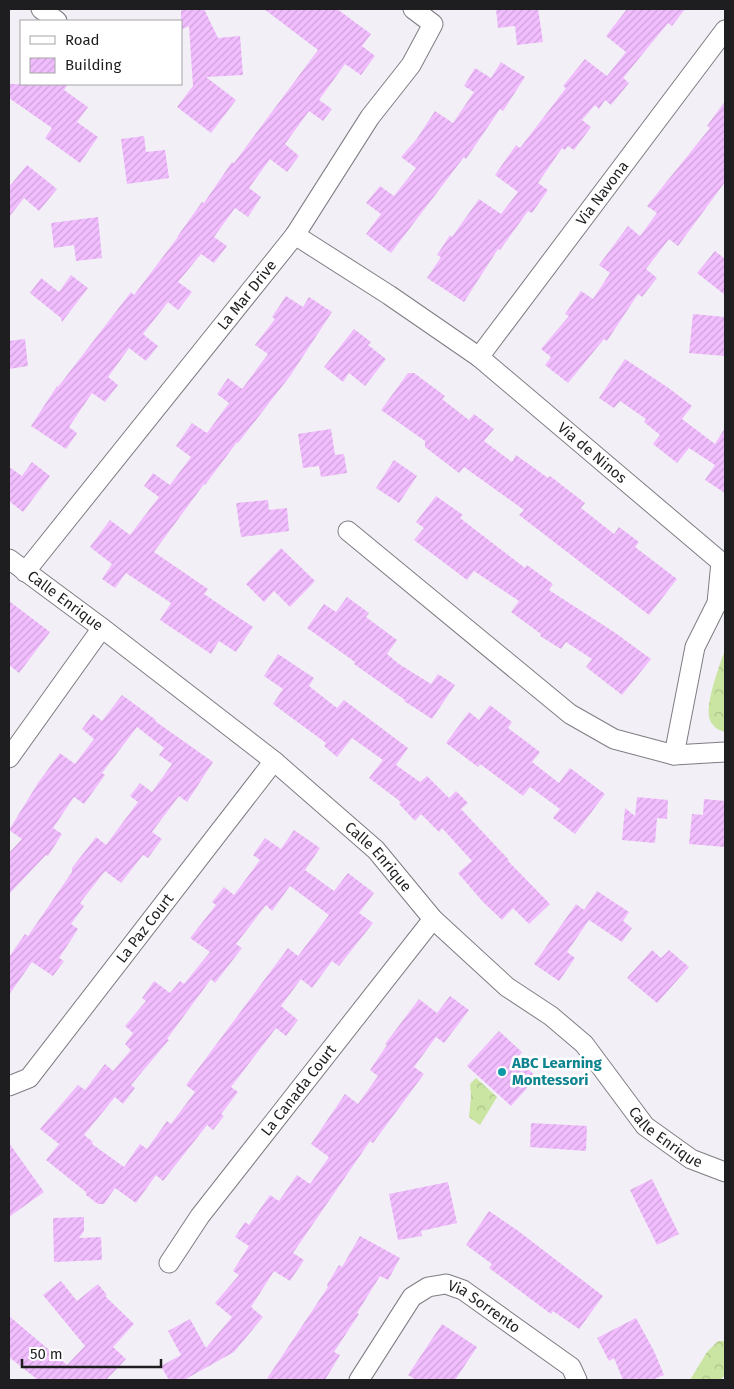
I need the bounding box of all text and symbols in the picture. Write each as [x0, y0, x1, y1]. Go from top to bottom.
legend [20, 20, 182, 85]
text: Road [65, 31, 100, 49]
text: Building [65, 56, 121, 74]
street label: Via Navona [572, 157, 632, 229]
street label: La Mar Drive [214, 256, 280, 333]
street label: Via de Ninos [554, 418, 630, 487]
street label: Calle Enrique [24, 567, 107, 635]
street label: Calle Enrique [341, 818, 416, 895]
street label: La Paz Court [112, 889, 178, 966]
street label: La Canada Court [257, 1041, 340, 1140]
place label: ABC Learning Montessori [511, 1054, 603, 1089]
marker: ABC Learning Montessori [496, 1066, 508, 1078]
street label: Calle Enrique [625, 1103, 705, 1172]
street label: Via Sorrento [445, 1276, 524, 1337]
scale bar [22, 1336, 161, 1368]
text: 50 m [30, 1345, 63, 1363]

